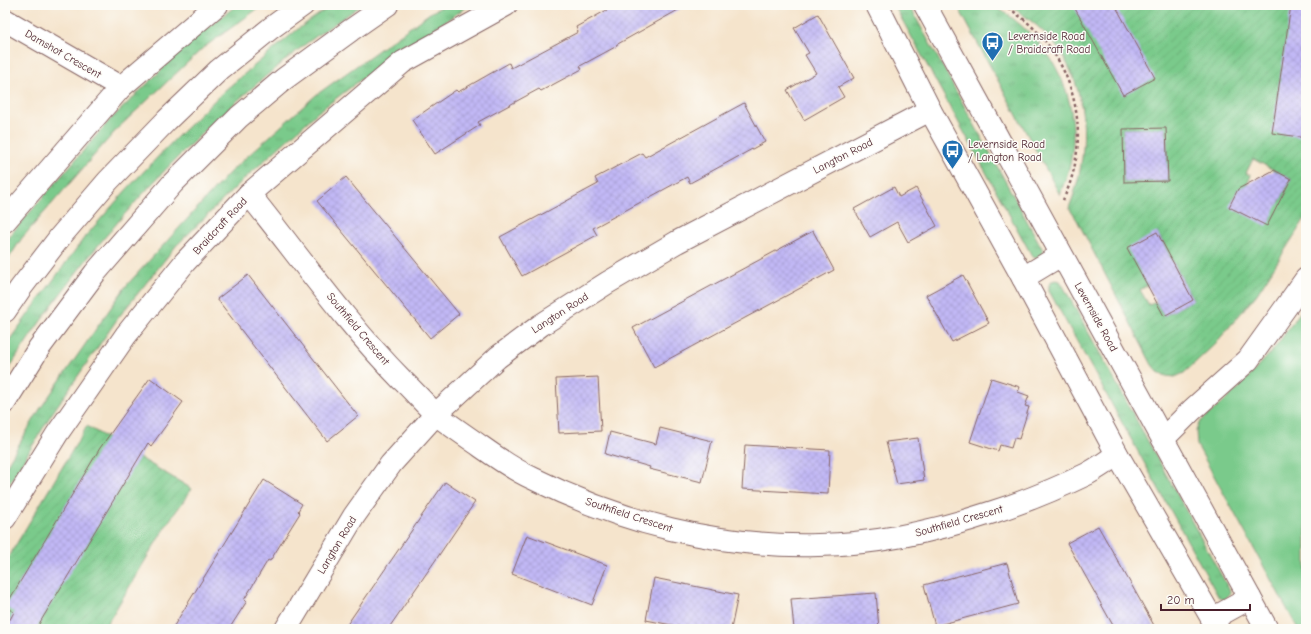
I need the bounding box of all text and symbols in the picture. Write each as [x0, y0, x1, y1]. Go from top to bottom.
street label: Damshot Crescent [23, 27, 104, 81]
bus stop icon: Levernside Road / Braidcraft Road [979, 29, 1005, 62]
place label: Levernside Road / Braidcraft Road [1008, 30, 1090, 56]
street label: Langton Road [811, 135, 875, 177]
bus stop icon: Levernside Road / Langton Road [939, 137, 965, 170]
place label: Levernside Road / Langton Road [968, 138, 1045, 164]
street label: Braidcraft Road [190, 194, 250, 257]
street label: Levernside Road [1072, 280, 1120, 354]
street label: Southfield Crescent [324, 290, 393, 369]
street label: Langton Road [529, 290, 591, 336]
street label: Southfield Crescent [584, 495, 675, 535]
street label: Southfield Crescent [914, 502, 1005, 540]
street label: Langton Road [315, 514, 359, 576]
scale bar [1161, 586, 1250, 612]
text: 20 m [1167, 593, 1195, 607]

